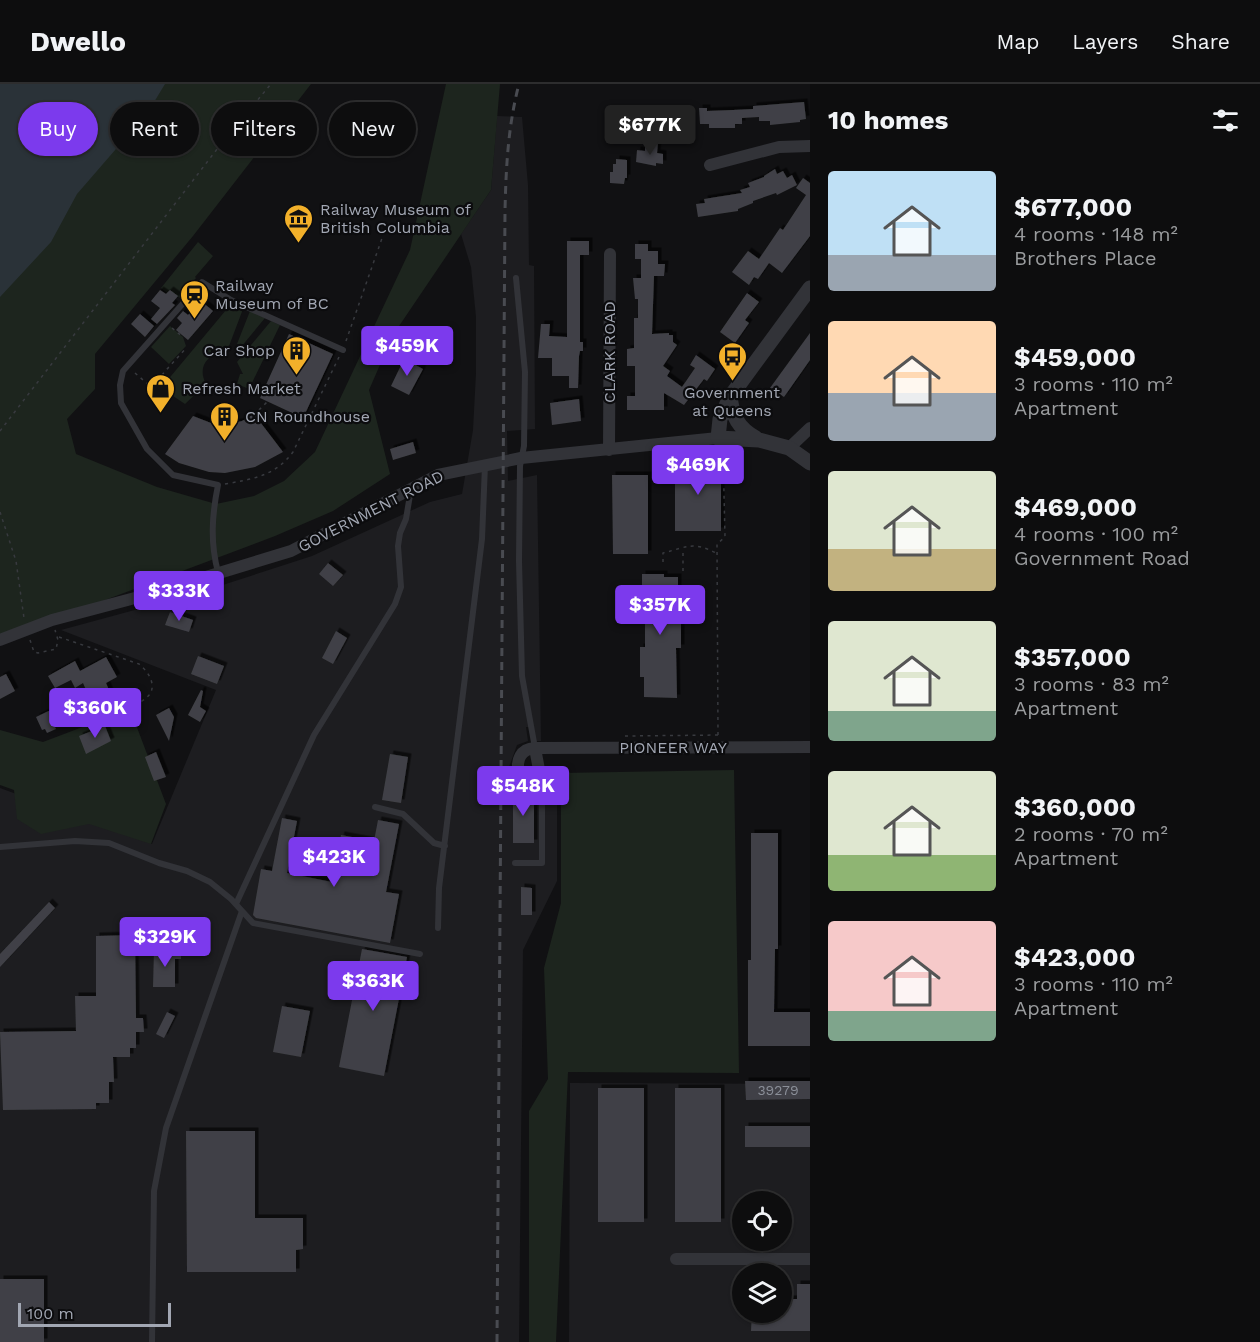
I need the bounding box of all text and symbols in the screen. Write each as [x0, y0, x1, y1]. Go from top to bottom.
text: Dwello [30, 25, 126, 58]
text: Map [996, 29, 1039, 54]
text: Layers [1072, 29, 1138, 54]
text: Share [1171, 29, 1230, 54]
chip: Buy [18, 102, 98, 156]
chip: Rent [110, 102, 199, 156]
chip: Filters [211, 102, 317, 156]
chip: New [329, 102, 416, 156]
icon: filters [1209, 104, 1242, 137]
pin: $677K [608, 105, 692, 156]
text: 10 homes [828, 105, 948, 135]
text: $677K [619, 112, 681, 136]
text: $677,000 [1014, 192, 1132, 222]
icon: home [876, 195, 948, 267]
place label: Railway Museum of British Columbia [320, 200, 472, 237]
museum icon: Railway Museum of British Columbia [283, 202, 315, 244]
text: 4 rooms · 148 m² [1014, 222, 1178, 246]
text: Brothers Place [1014, 246, 1157, 270]
place label: Railway Museum of BC [215, 276, 329, 313]
station icon: Railway Museum of BC [178, 278, 210, 320]
street label: CLARK ROAD [600, 301, 619, 403]
pin: $459K [365, 326, 449, 377]
text: $459K [375, 333, 439, 357]
building icon: Car Shop [280, 334, 312, 376]
bus stop icon: Government at Queens [716, 340, 748, 382]
place label: Car Shop [204, 341, 275, 360]
text: $459,000 [1014, 342, 1136, 372]
icon: home [876, 345, 948, 417]
shop icon: Refresh Market [145, 372, 177, 414]
text: 3 rooms · 110 m² [1014, 372, 1173, 396]
place label: Refresh Market [182, 379, 301, 398]
place label: Government at Queens [684, 383, 780, 420]
text: Apartment [1014, 396, 1118, 420]
building icon: CN Roundhouse [208, 400, 240, 442]
place label: CN Roundhouse [245, 407, 370, 426]
pin: $469K [656, 445, 740, 496]
text: $469K [666, 452, 730, 476]
street label: GOVERNMENT ROAD [295, 466, 447, 556]
text: $469,000 [1014, 492, 1137, 522]
icon: home [876, 495, 948, 567]
text: 4 rooms · 100 m² [1014, 522, 1178, 546]
text: Government Road [1014, 546, 1190, 570]
pin: $333K [137, 571, 221, 622]
text: $333K [148, 578, 210, 602]
pin: $357K [618, 585, 702, 636]
text: $357K [629, 592, 691, 616]
text: $357,000 [1014, 642, 1131, 672]
icon: home [876, 645, 948, 717]
text: 3 rooms · 83 m² [1014, 672, 1169, 696]
pin: $360K [53, 688, 137, 739]
text: $360K [63, 695, 127, 719]
text: Apartment [1014, 696, 1118, 720]
street label: PIONEER WAY [619, 738, 727, 757]
pin: $548K [481, 766, 565, 817]
text: $548K [491, 773, 555, 797]
text: $360,000 [1014, 792, 1136, 822]
icon: home [876, 795, 948, 867]
text: 2 rooms · 70 m² [1014, 822, 1168, 846]
pin: $423K [292, 837, 376, 888]
text: $423K [302, 844, 366, 868]
text: Apartment [1014, 846, 1118, 870]
pin: $329K [123, 917, 207, 968]
text: $329K [134, 924, 196, 948]
text: $423,000 [1014, 942, 1136, 972]
icon: home [876, 945, 948, 1017]
pin: $363K [331, 961, 415, 1012]
text: $363K [342, 968, 404, 992]
text: 3 rooms · 110 m² [1014, 972, 1173, 996]
text: Apartment [1014, 996, 1118, 1020]
house number: 39279 [757, 1082, 799, 1098]
map controls [732, 1191, 792, 1323]
button: locate [732, 1191, 792, 1251]
button: layers [732, 1263, 792, 1323]
scale bar [18, 1300, 171, 1328]
text: 100 m [27, 1304, 74, 1323]

